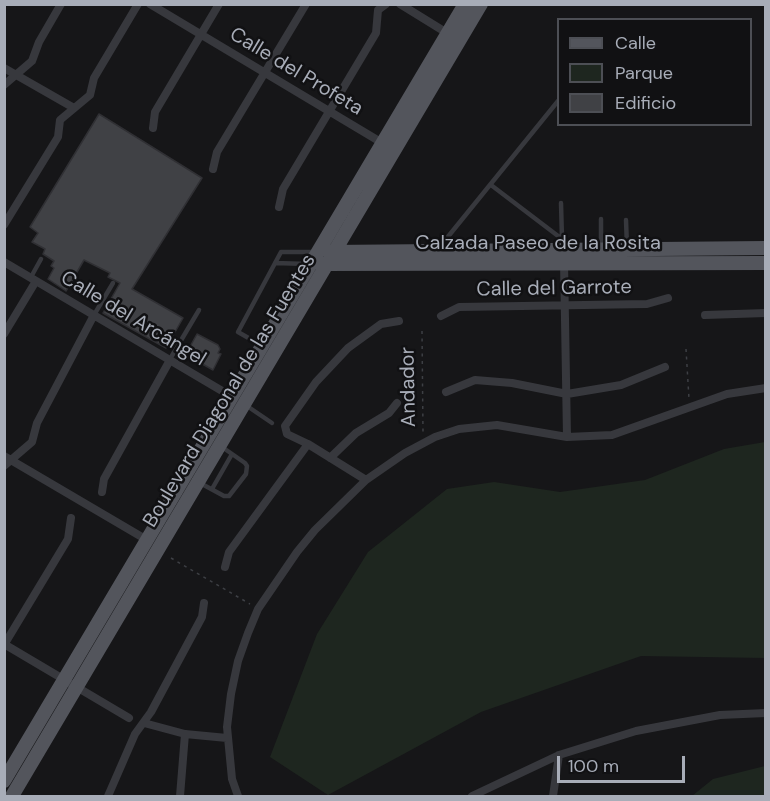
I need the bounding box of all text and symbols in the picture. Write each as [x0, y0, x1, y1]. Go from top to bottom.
legend [557, 18, 752, 126]
street label: Calle del Profeta [225, 23, 367, 121]
text: Calle [615, 31, 656, 55]
text: Parque [615, 61, 673, 85]
text: Edificio [615, 91, 676, 115]
street label: Calzada Paseo de la Rosita [415, 232, 661, 256]
street label: Boulevard Diagonal de las Fuentes [139, 250, 321, 532]
street label: Calle del Arcángel [56, 266, 210, 372]
street label: Calle del Garrote [476, 276, 632, 302]
street label: Andador [396, 347, 422, 427]
scale bar [560, 744, 688, 782]
text: 100 m [568, 754, 619, 778]

